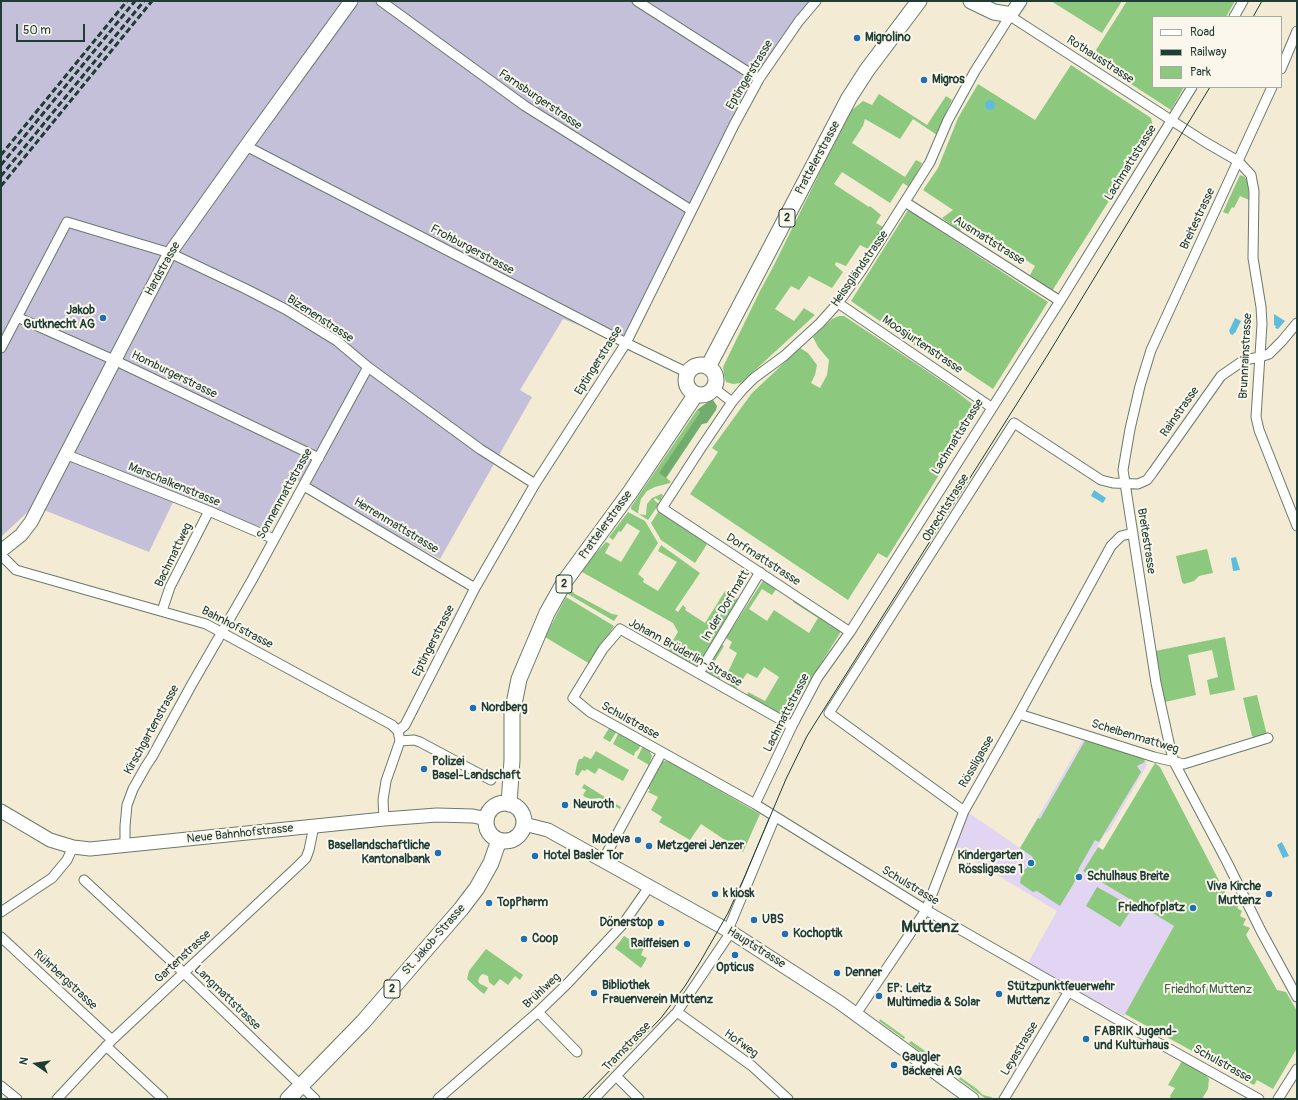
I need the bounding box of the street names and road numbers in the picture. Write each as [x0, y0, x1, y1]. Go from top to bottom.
street label: Rothausstrasse [1064, 33, 1136, 87]
street label: Eptingerstrasse [724, 38, 776, 112]
street label: Farnsburgerstrasse [496, 67, 584, 133]
street label: Prattelerstrasse [793, 119, 843, 197]
street label: Lachmattstrasse [1102, 123, 1160, 203]
street label: Breitestrasse [1177, 186, 1219, 252]
road number: 2 [779, 209, 795, 227]
street label: Ausmattstrasse [951, 213, 1027, 269]
street label: Frohburgerstrasse [428, 222, 516, 278]
street label: Heissgländstrasse [828, 228, 892, 310]
street label: Hardstrasse [142, 239, 184, 299]
street label: Bizenenstrasse [284, 292, 356, 346]
street label: Moosjurtenstrasse [879, 313, 965, 377]
street label: Brunnrainstrasse [1237, 313, 1255, 399]
street label: Eptingerstrasse [572, 324, 626, 398]
street label: Homburgerstrasse [129, 348, 219, 402]
street label: Rainstrasse [1158, 384, 1202, 440]
street label: Lachmattstrasse [929, 397, 987, 477]
street label: Sonnenmattstrasse [254, 446, 316, 542]
street label: Marschalkenstrasse [126, 460, 222, 510]
street label: Obrechtstrasse [920, 472, 972, 544]
street label: Prattelerstrasse [576, 488, 636, 562]
street label: Herrenmattstrasse [351, 495, 441, 557]
street label: Breitestrasse [1134, 507, 1158, 575]
street label: Bachmattweg [152, 521, 196, 589]
street label: Dorfmattstrasse [723, 531, 803, 589]
street label: In der Dorfmatt [699, 568, 753, 644]
road number: 2 [556, 575, 572, 593]
street label: Eptingerstrasse [410, 603, 458, 679]
street label: Bahnhofstrasse [199, 604, 275, 652]
street label: Johann Brüderlin-Strasse [626, 616, 744, 690]
street label: Lachmattstrasse [761, 671, 813, 755]
street label: Kirschgartenstrasse [121, 683, 183, 777]
street label: Schulstrasse [598, 699, 662, 743]
street label: Scheibenmattweg [1090, 717, 1180, 757]
street label: Rössligasse [956, 734, 998, 790]
street label: Neue Bahnhofstrasse [186, 821, 294, 847]
street label: Schulstrasse [879, 863, 941, 909]
street label: St. Jakob-Strasse [399, 902, 469, 978]
street label: Hauptstrasse [724, 924, 788, 972]
street label: Gartenstrasse [152, 927, 214, 987]
street label: Rührbergstrasse [30, 947, 100, 1013]
street label: Langmattstrasse [191, 963, 263, 1033]
street label: Brühlweg [520, 970, 564, 1012]
road number: 2 [384, 980, 400, 998]
street label: Tramstrasse [600, 1019, 654, 1075]
street label: Leyastrasse [998, 1020, 1042, 1078]
street label: Hofweg [721, 1027, 761, 1061]
street label: Schulstrasse [1190, 1042, 1254, 1086]

